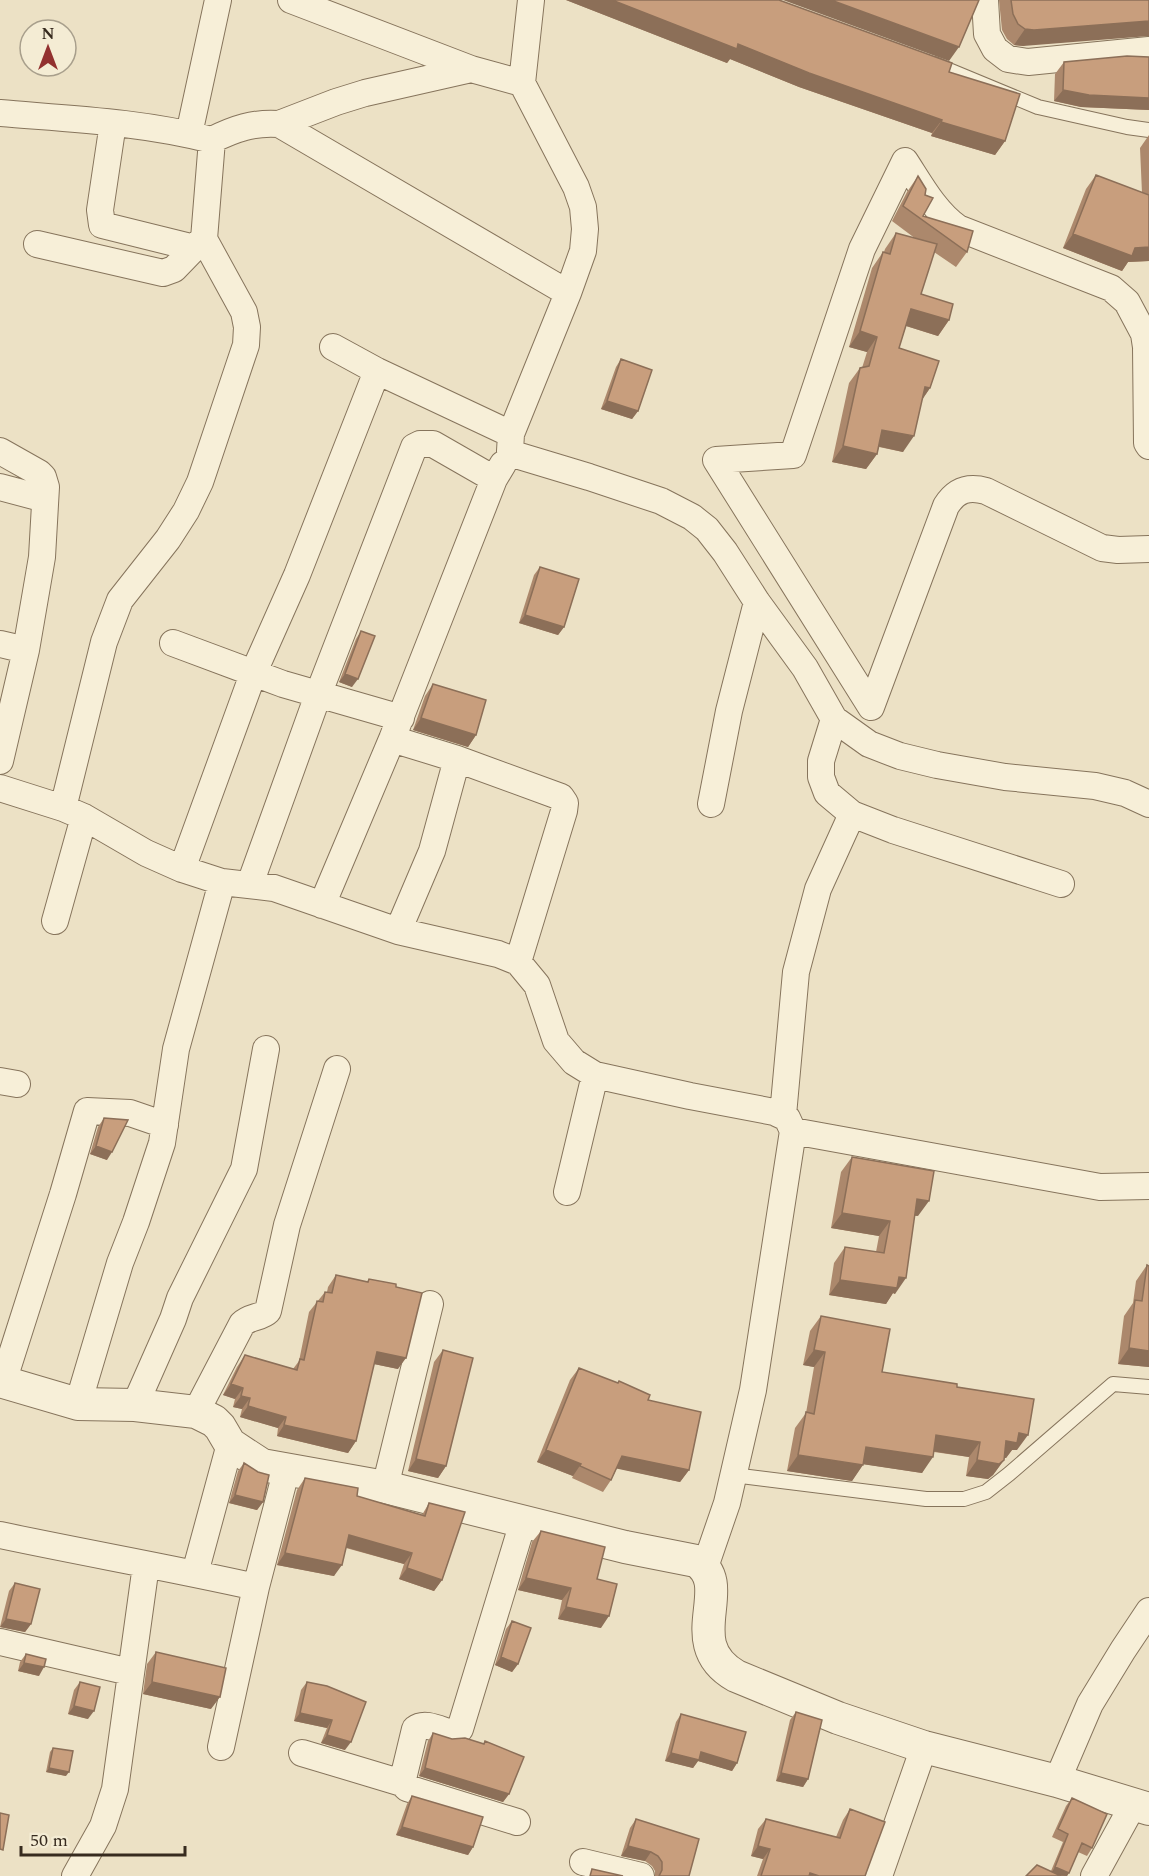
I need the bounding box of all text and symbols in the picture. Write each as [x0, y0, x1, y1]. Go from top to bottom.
north arrow [18, 18, 78, 78]
text: N [41, 22, 55, 46]
scale bar [21, 1819, 184, 1857]
text: 50 m [30, 1827, 68, 1854]

